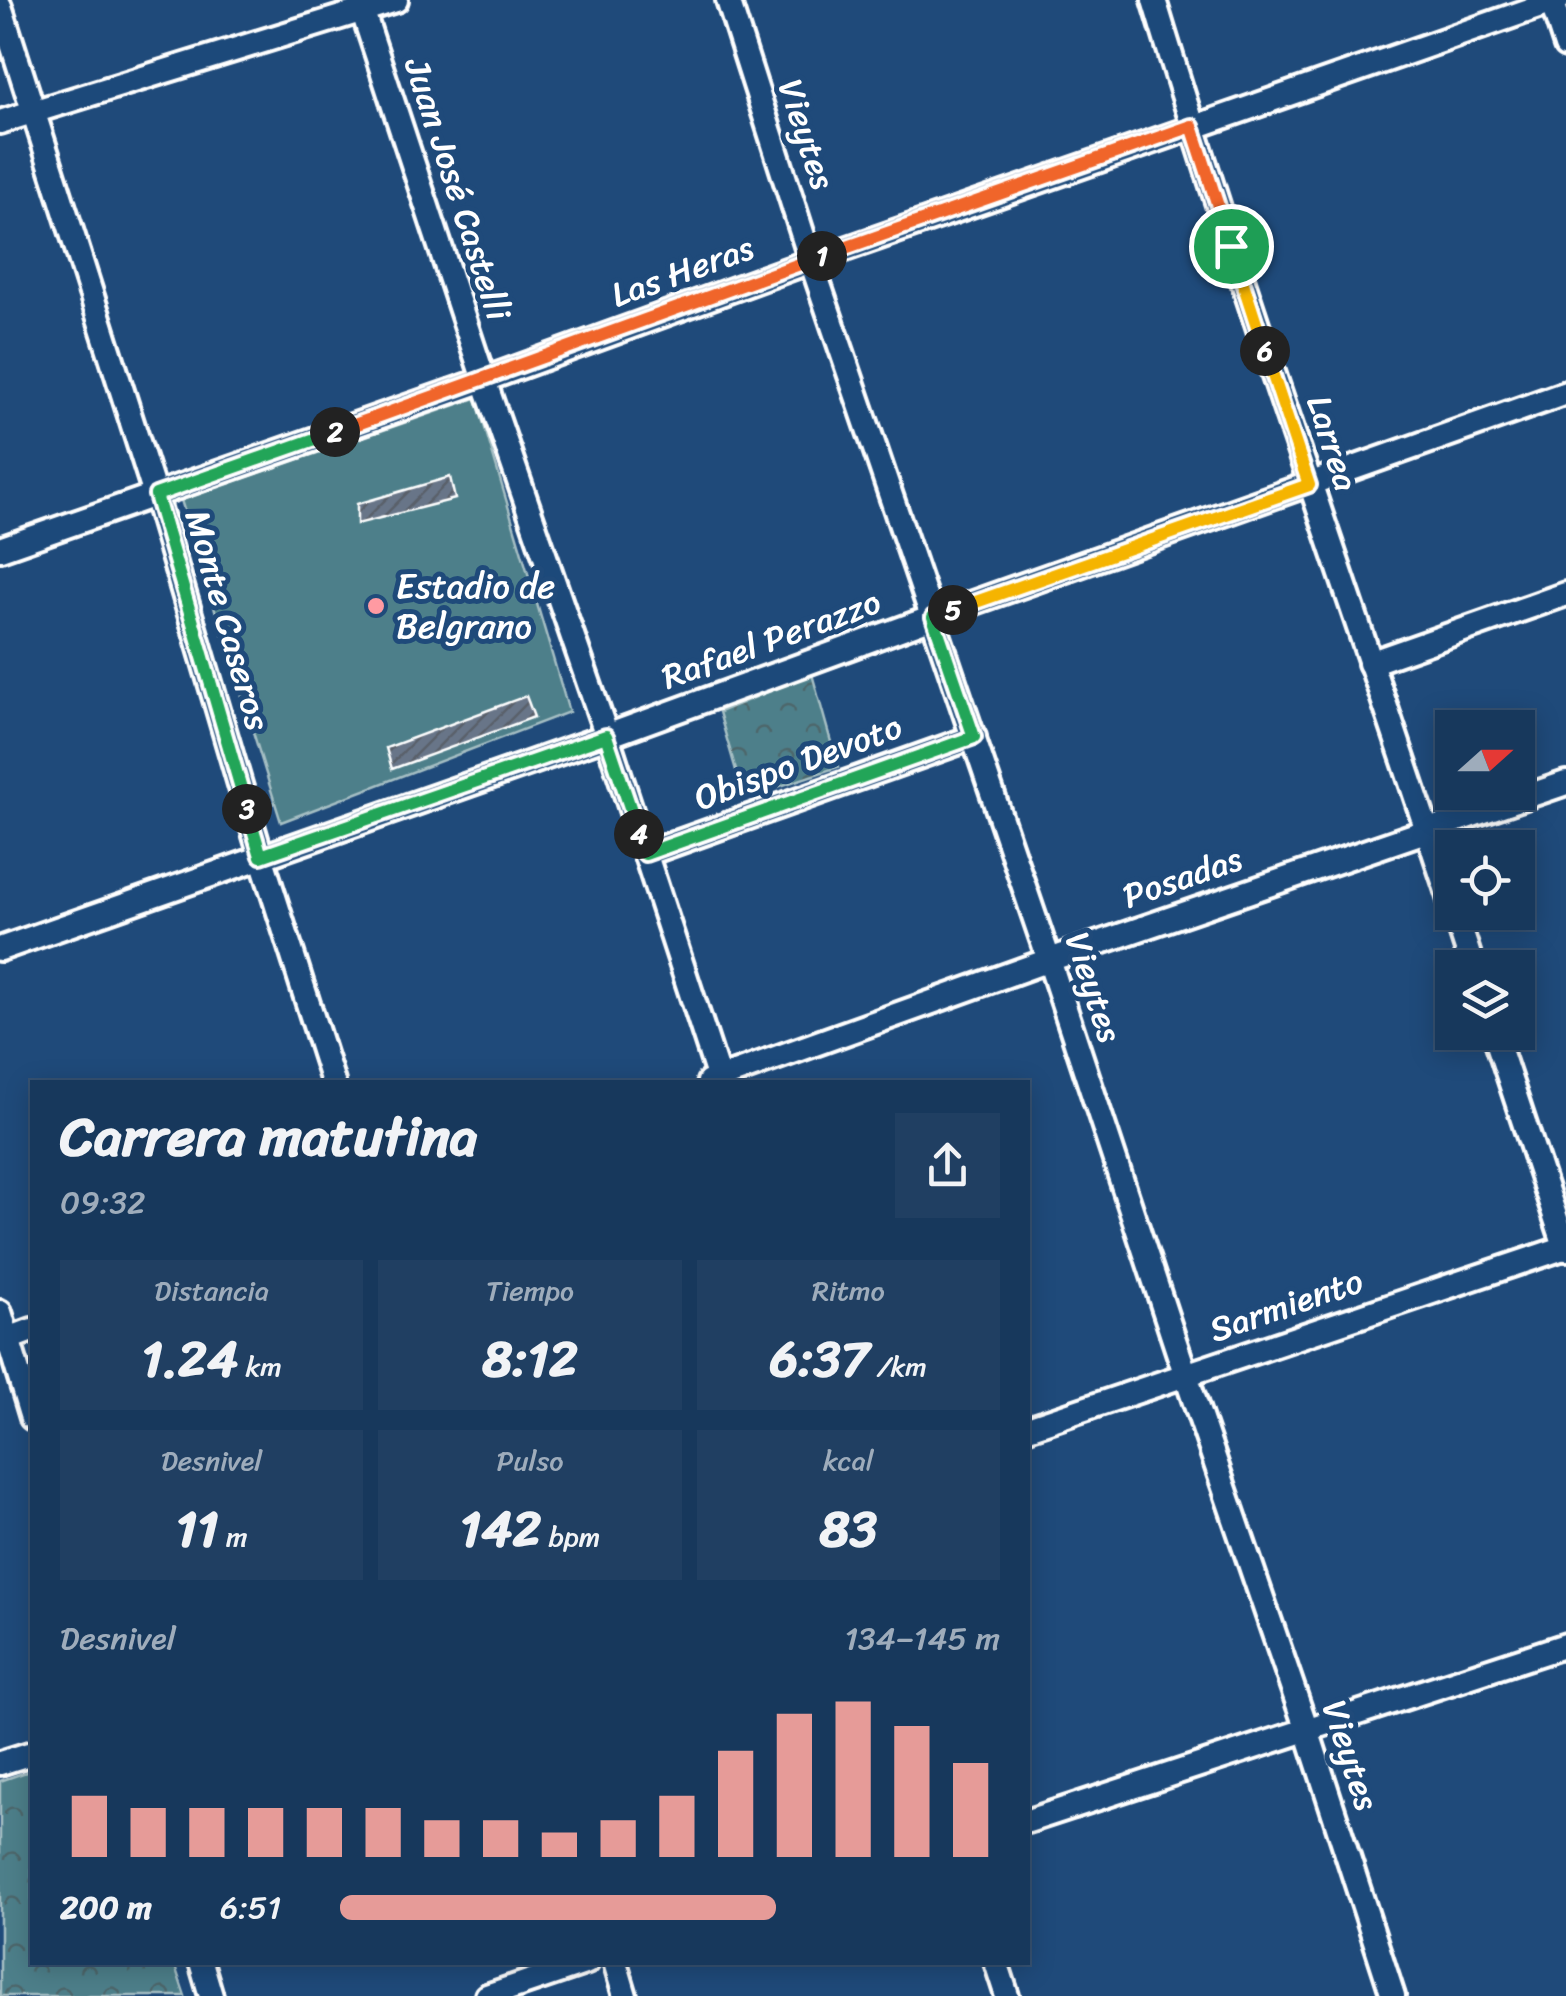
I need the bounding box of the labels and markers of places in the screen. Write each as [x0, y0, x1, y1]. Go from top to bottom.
pin [1189, 204, 1274, 289]
pin: 1 [797, 231, 847, 281]
pin: 6 [1240, 326, 1290, 376]
pin: 2 [310, 407, 360, 457]
place label: Estadio de Belgrano [396, 555, 555, 657]
pin: 5 [928, 585, 978, 635]
marker: Estadio de Belgrano [365, 595, 387, 617]
pin: 3 [222, 784, 272, 834]
pin: 4 [614, 809, 664, 859]

